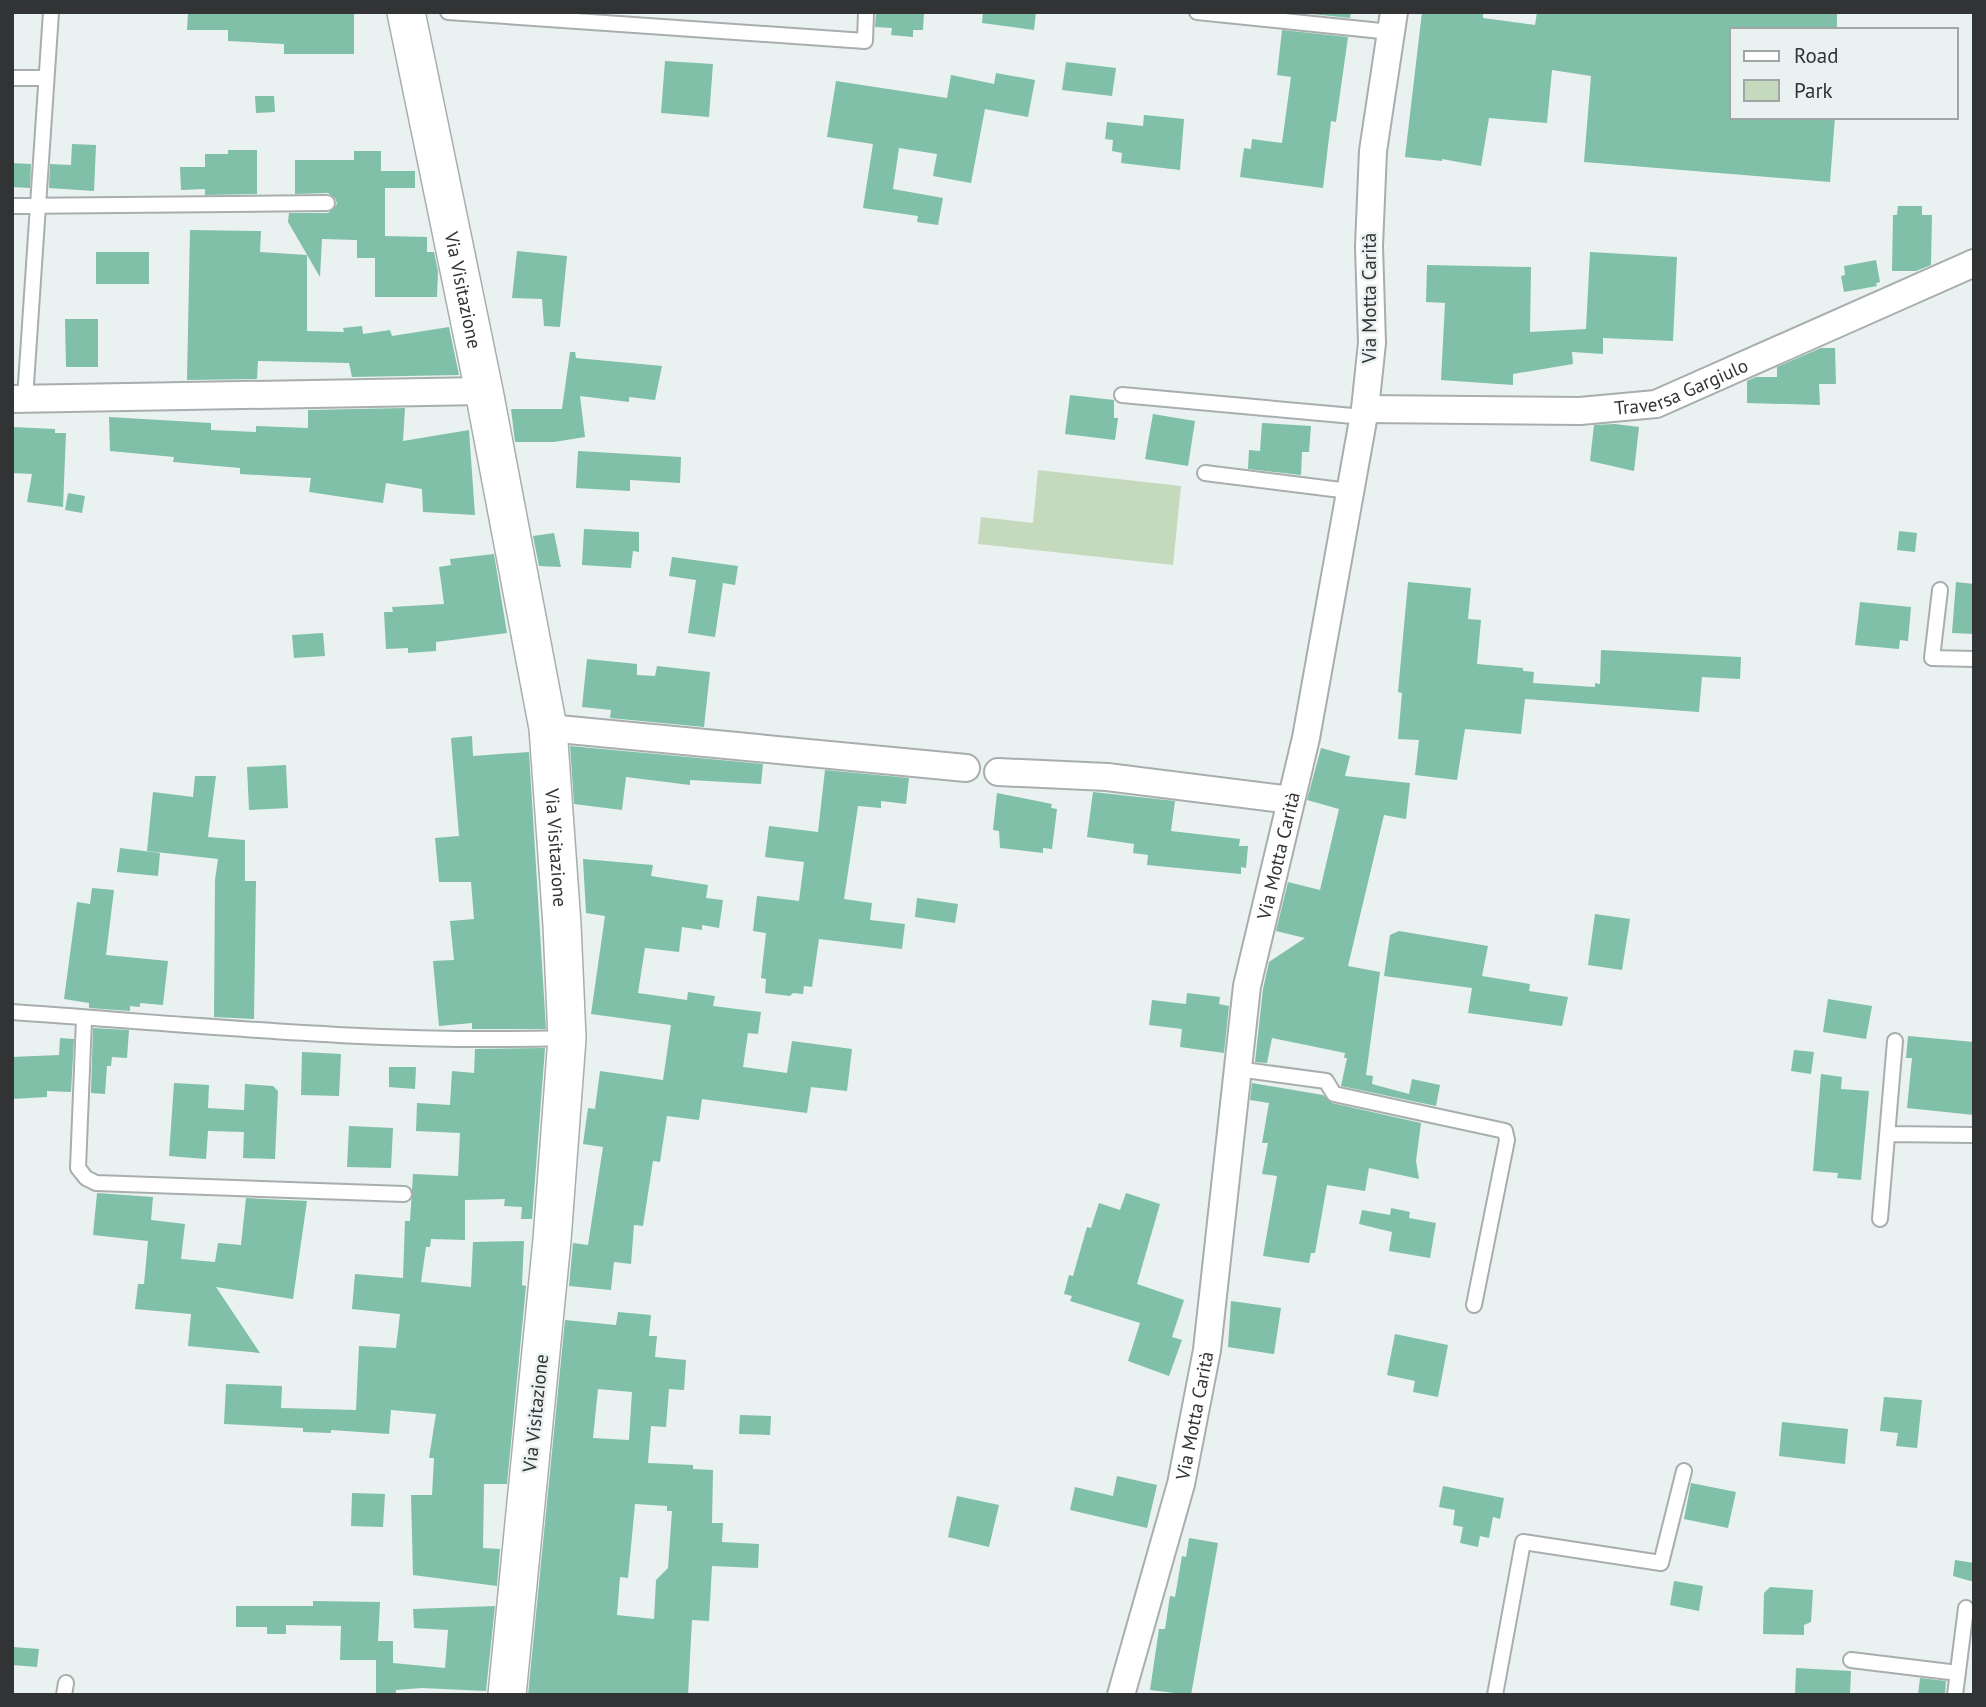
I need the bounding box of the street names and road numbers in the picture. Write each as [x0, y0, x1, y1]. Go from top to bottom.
street label: Via Visitazione [439, 229, 487, 351]
street label: Via Motta Carità [1357, 233, 1381, 364]
street label: Traversa Gargiulo [1613, 353, 1751, 420]
street label: Via Visitazione [540, 787, 573, 908]
street label: Via Motta Carità [1251, 789, 1305, 923]
street label: Via Motta Carità [1170, 1349, 1218, 1483]
street label: Via Visitazione [517, 1353, 553, 1474]

